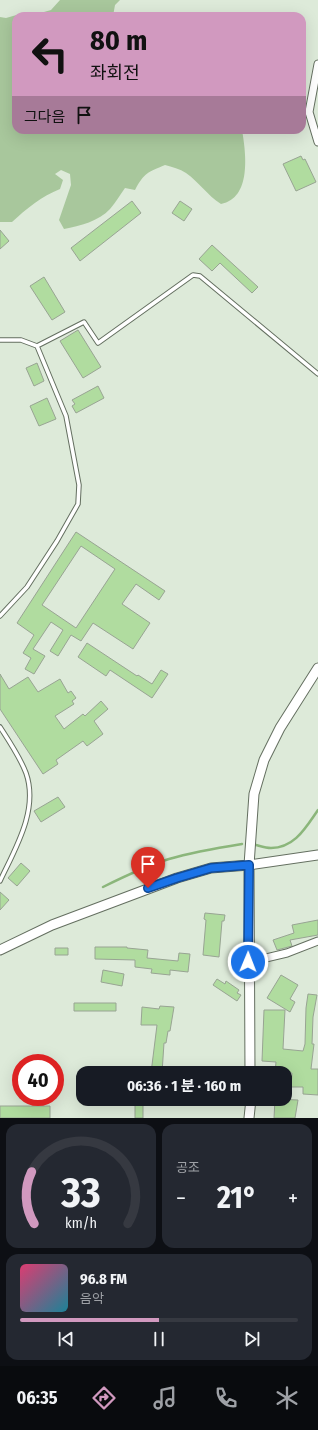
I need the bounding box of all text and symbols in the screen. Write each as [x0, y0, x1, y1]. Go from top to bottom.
text: 80 m [90, 24, 147, 57]
icon: left [24, 28, 76, 80]
text: 좌회전 [90, 62, 140, 84]
icon: arrive [73, 104, 95, 126]
text: 그다음 [24, 108, 65, 126]
pin [131, 847, 165, 888]
icon: arrive [137, 853, 159, 875]
position arrow [227, 941, 269, 983]
speed limit sign: 40 [12, 1054, 64, 1106]
text: 06:36 · 1 분 · 160 m [127, 1077, 241, 1095]
text: 공조 [176, 1160, 200, 1175]
text: 33 [60, 1168, 101, 1218]
text: 21° [217, 1180, 257, 1216]
text: − [176, 1185, 186, 1212]
text: + [288, 1185, 298, 1212]
text: km/h [65, 1215, 97, 1232]
text: 96.8 FM [80, 1270, 127, 1288]
text: 음악 [80, 1291, 104, 1306]
icon: previous [55, 1328, 77, 1350]
icon: pause [148, 1328, 170, 1350]
icon: next [241, 1328, 263, 1350]
icon: directions [90, 1384, 118, 1412]
icon: music [151, 1384, 179, 1412]
icon: phone [212, 1384, 240, 1412]
icon: climate [273, 1384, 301, 1412]
text: 06:35 [16, 1387, 58, 1409]

